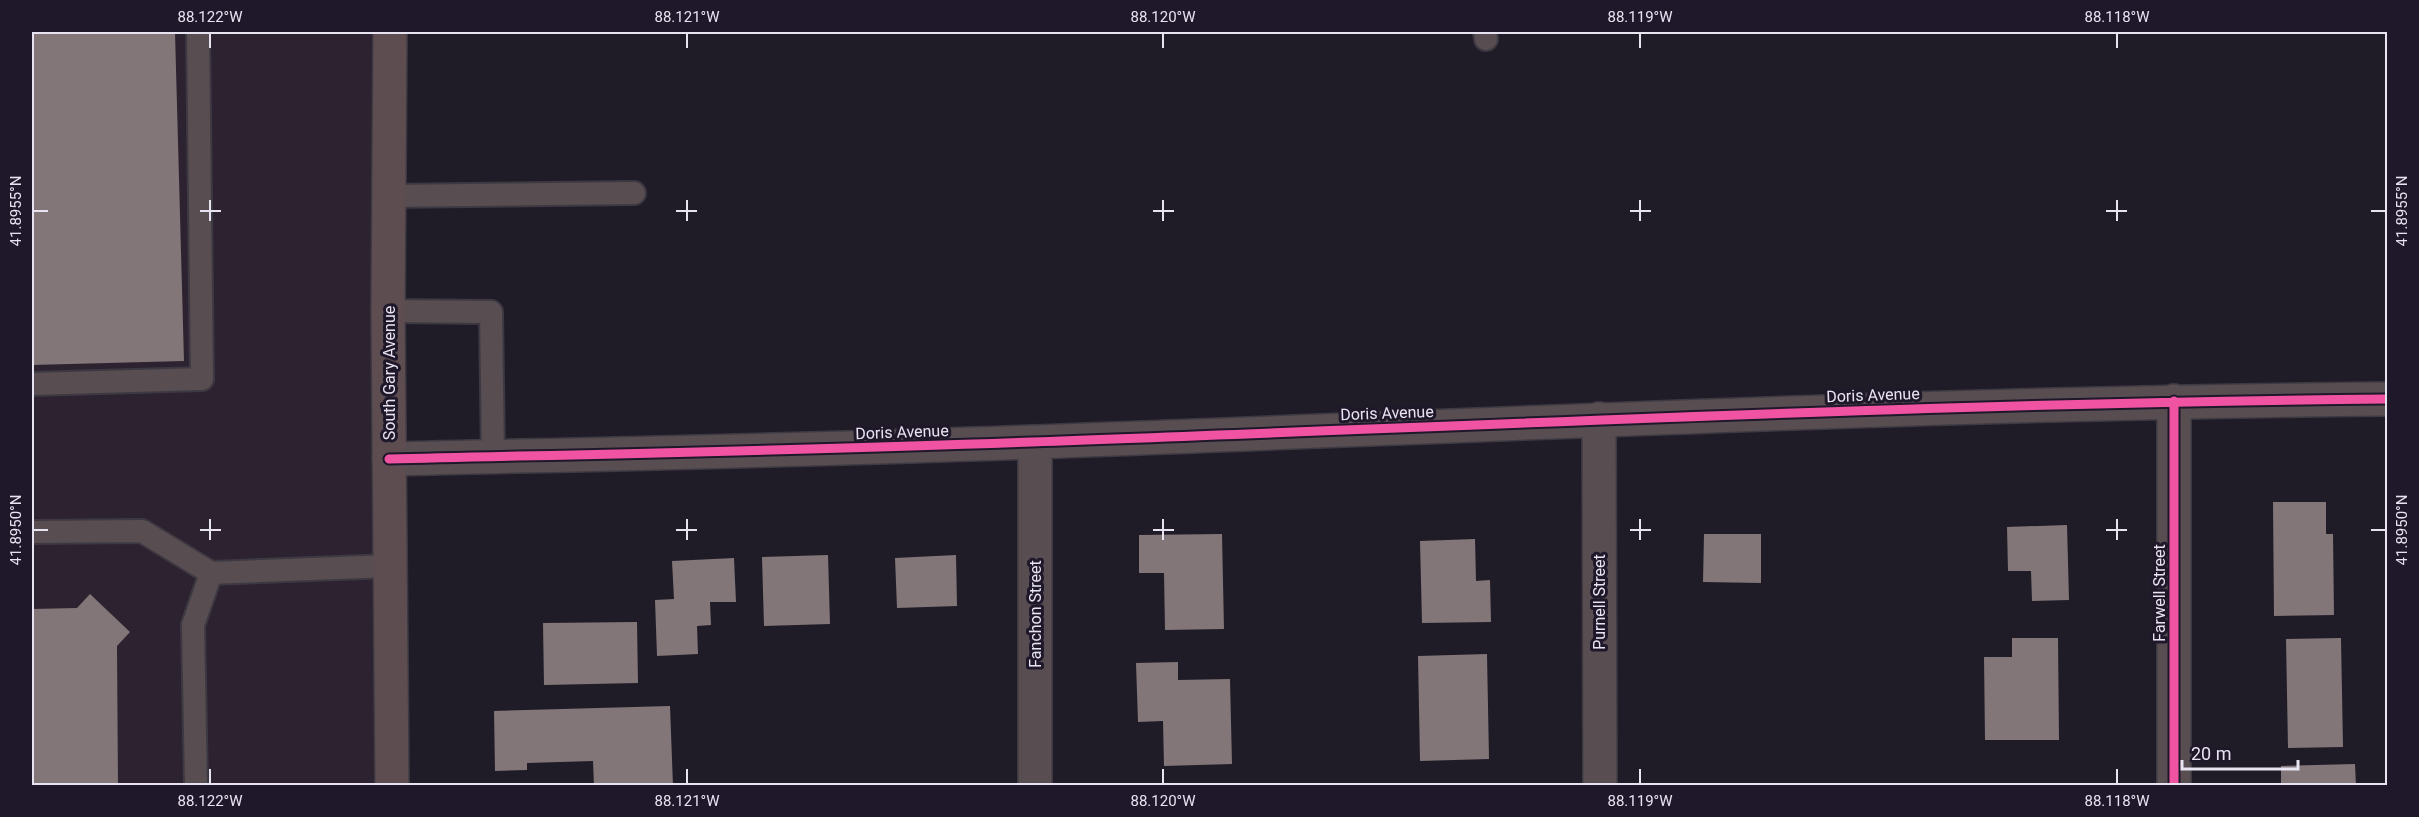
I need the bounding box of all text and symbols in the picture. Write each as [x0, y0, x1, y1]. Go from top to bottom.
text: 88.122°W [177, 8, 243, 26]
text: 88.121°W [654, 8, 720, 26]
text: 88.120°W [1130, 8, 1196, 26]
text: 88.119°W [1607, 8, 1673, 26]
text: 88.118°W [2084, 8, 2150, 26]
text: 41.8955°N [7, 176, 25, 246]
text: 41.8955°N [2393, 176, 2411, 246]
street label: South Gary Avenue [380, 306, 399, 440]
street label: Doris Avenue [1826, 384, 1920, 406]
street label: Doris Avenue [1340, 402, 1434, 424]
street label: Doris Avenue [855, 421, 949, 443]
text: 41.8950°N [7, 495, 25, 565]
text: 41.8950°N [2393, 495, 2411, 565]
street label: Farwell Street [2150, 544, 2169, 642]
street label: Purnell Street [1590, 554, 1609, 650]
street label: Fanchon Street [1026, 560, 1045, 668]
scale bar [2182, 733, 2298, 771]
text: 20 m [2191, 743, 2231, 764]
text: 88.122°W [177, 792, 243, 810]
text: 88.121°W [654, 792, 720, 810]
text: 88.120°W [1130, 792, 1196, 810]
text: 88.119°W [1607, 792, 1673, 810]
text: 88.118°W [2084, 792, 2150, 810]

